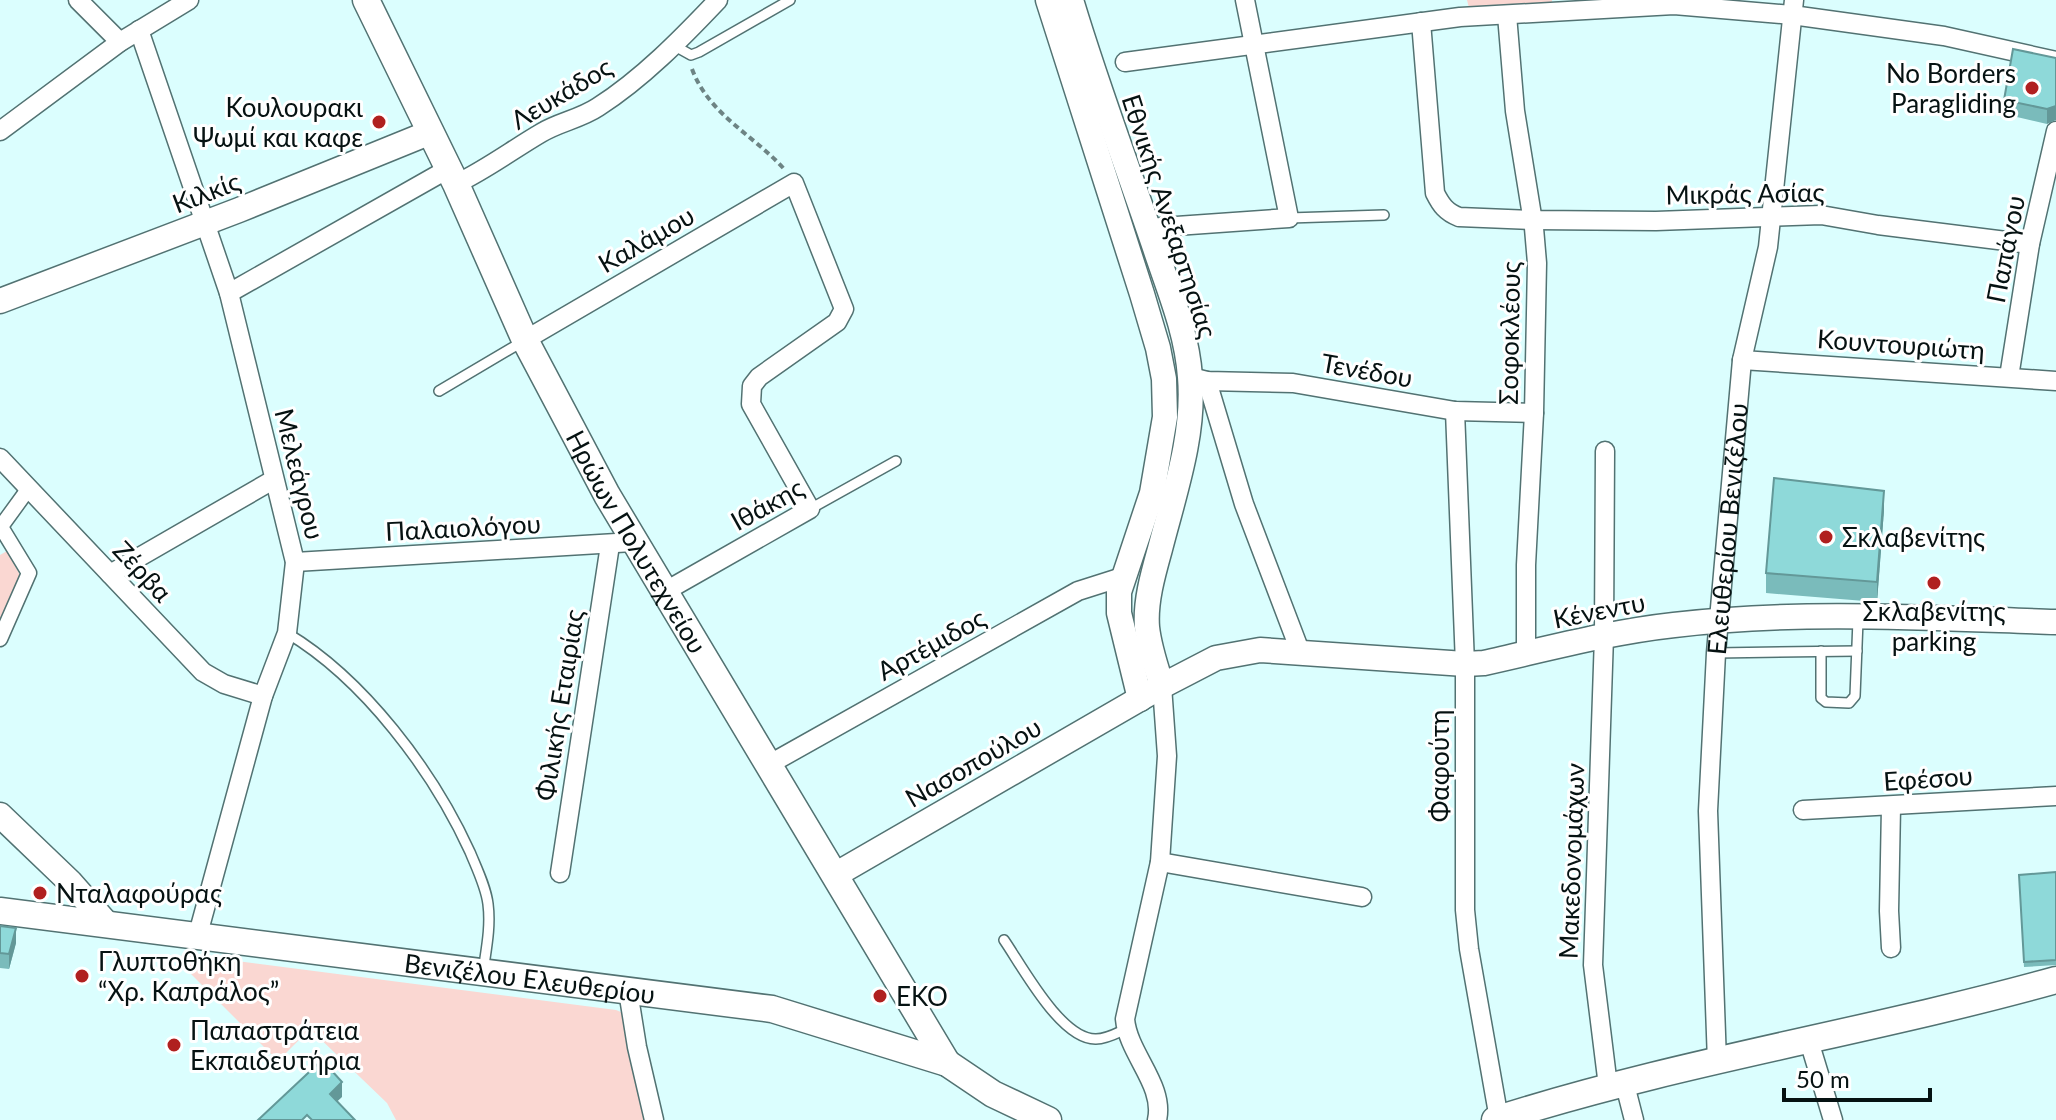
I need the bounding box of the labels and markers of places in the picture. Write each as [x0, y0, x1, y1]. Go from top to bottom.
place label: No Borders Paragliding [1886, 57, 2016, 119]
marker: No Borders Paragliding [2023, 79, 2041, 97]
place label: Κουλουρακι Ψωμί και καφε [193, 91, 363, 153]
marker: Κουλουρακι Ψωμί και καφε [370, 113, 388, 131]
place label: Σκλαβενίτης [1842, 521, 1985, 553]
marker: Σκλαβενίτης [1817, 528, 1835, 546]
marker: Σκλαβενίτης parking [1925, 574, 1943, 592]
place label: Σκλαβενίτης parking [1862, 595, 2006, 657]
place label: Νταλαφούρας [56, 877, 222, 909]
marker: Νταλαφούρας [31, 884, 49, 902]
place label: Γλυπτοθήκη “Χρ. Καπράλος” [98, 945, 279, 1007]
marker: Γλυπτοθήκη “Χρ. Καπράλος” [73, 967, 91, 985]
place label: EKO [896, 980, 948, 1012]
marker: EKO [871, 987, 889, 1005]
place label: Παπαστράτεια Εκπαιδευτήρια [190, 1014, 361, 1076]
marker: Παπαστράτεια Εκπαιδευτήρια [165, 1036, 183, 1054]

